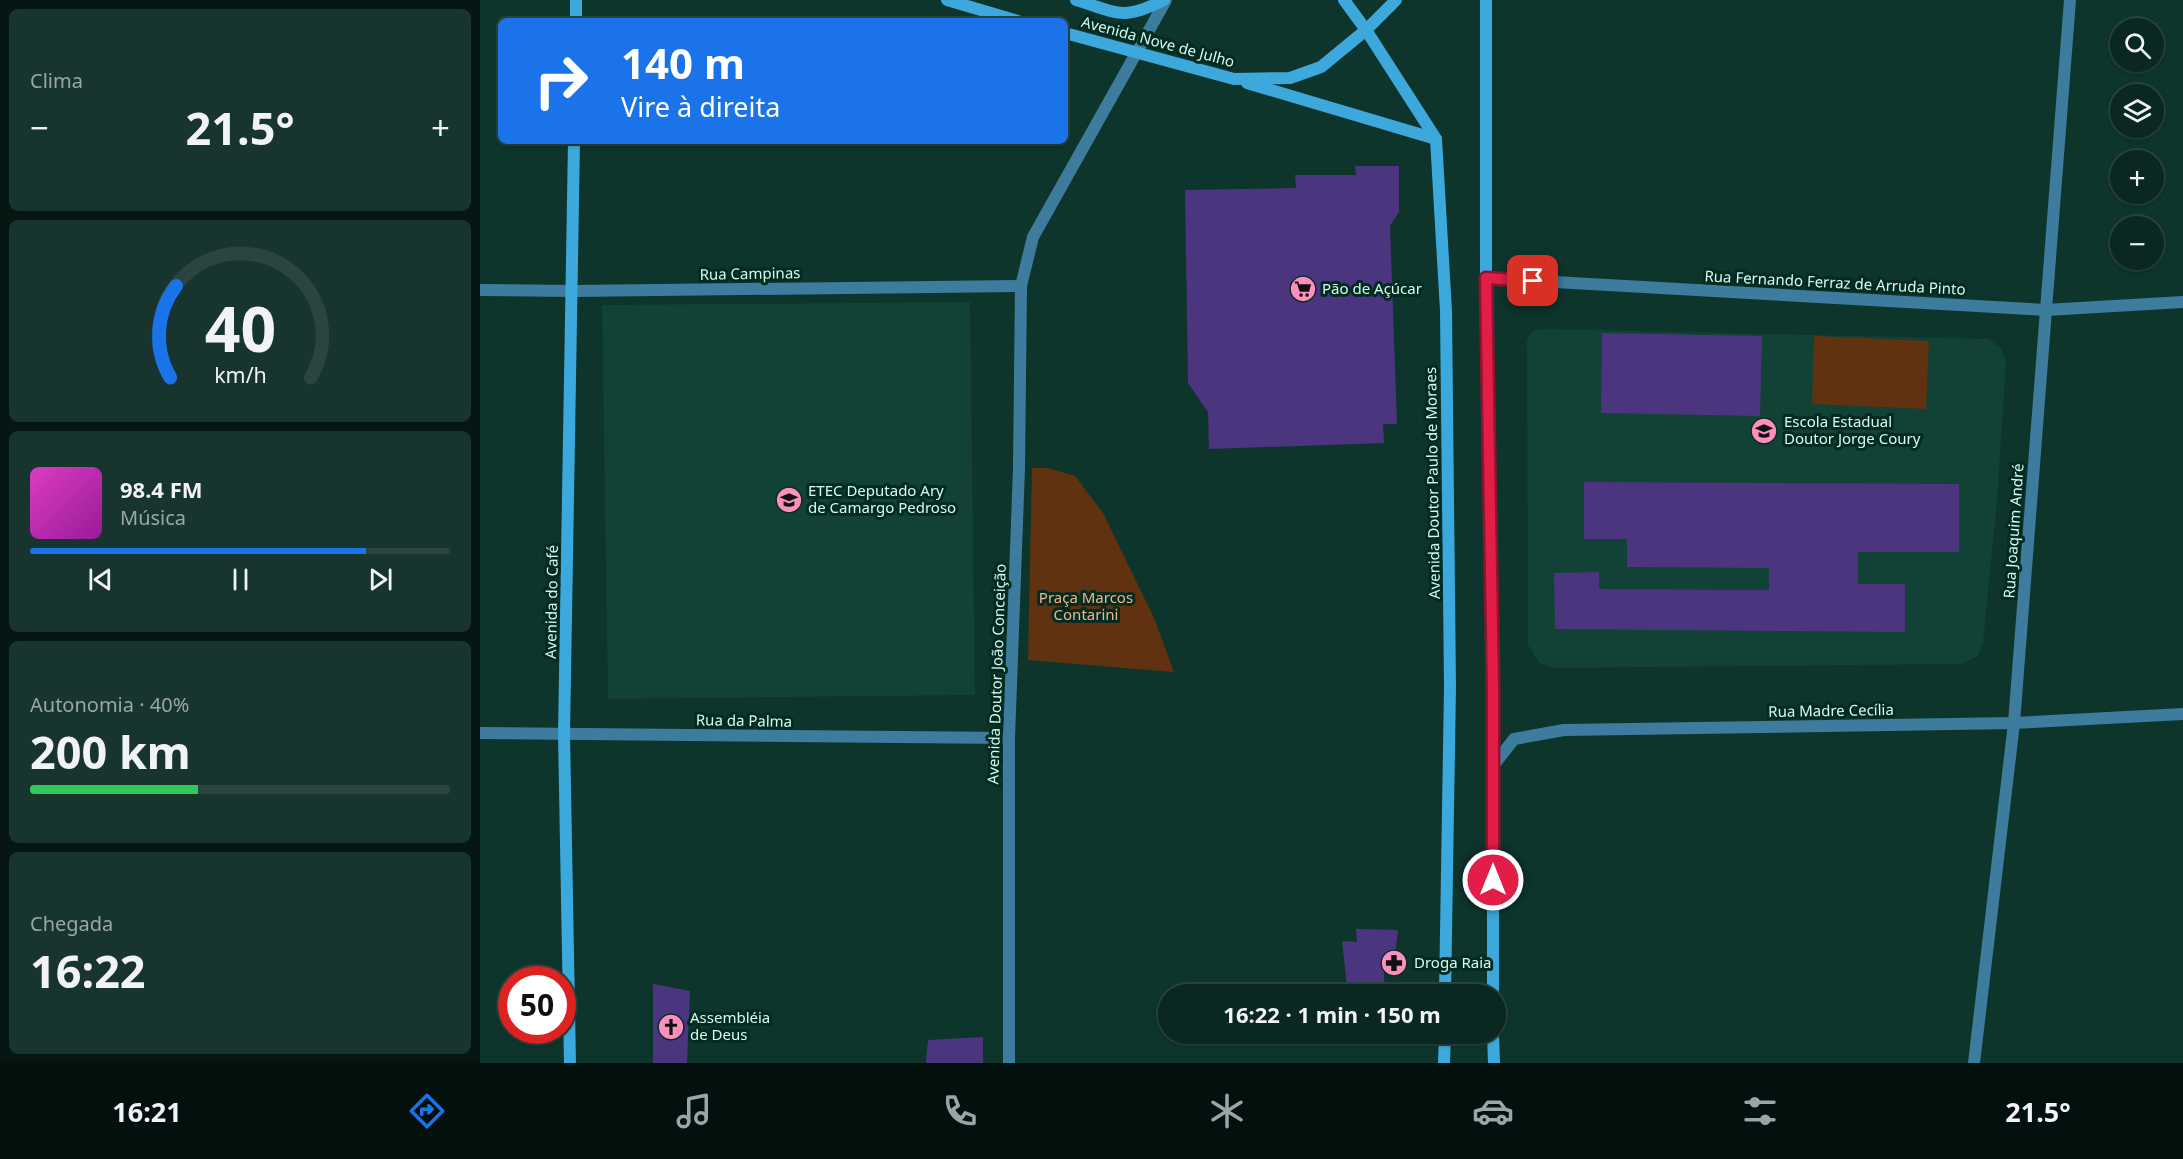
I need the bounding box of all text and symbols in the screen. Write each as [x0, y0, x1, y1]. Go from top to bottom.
street label: Avenida Nove de Julho [1080, 11, 1237, 71]
map controls [2110, 18, 2164, 270]
button: search [2110, 18, 2164, 72]
text: 140 m [621, 34, 745, 91]
icon: right [522, 42, 600, 120]
text: Clima [30, 67, 83, 94]
button: layers [2110, 84, 2164, 138]
text: Vire à direita [621, 88, 780, 125]
text: 21.5° [186, 97, 294, 158]
text: − [30, 105, 49, 150]
text: + [431, 105, 450, 150]
button: + [2110, 150, 2164, 204]
button: − [2110, 216, 2164, 270]
pin [1507, 255, 1558, 306]
street label: Rua Campinas [699, 262, 801, 284]
icon: arrive [1516, 264, 1549, 297]
street label: Rua Fernando Ferraz de Arruda Pinto [1704, 265, 1966, 299]
supermarket icon: Pão de Açúcar [1288, 274, 1318, 304]
place label: Pão de Açúcar [1322, 278, 1422, 298]
text: 40 [204, 285, 276, 370]
text: km/h [214, 360, 266, 389]
street label: Avenida Doutor Paulo de Moraes [1420, 367, 1444, 599]
place label: Escola Estadual Doutor Jorge Coury [1784, 411, 1921, 448]
school or university icon: Escola Estadual Doutor Jorge Coury [1749, 416, 1779, 446]
street label: Rua Joaquim André [1998, 463, 2028, 599]
text: 98.4 FM [120, 474, 202, 504]
place label: ETEC Deputado Ary de Camargo Pedroso [808, 480, 956, 517]
school or university icon: ETEC Deputado Ary de Camargo Pedroso [774, 485, 804, 515]
text: Música [120, 504, 186, 531]
street label: Avenida do Café [540, 545, 562, 659]
icon: previous [84, 563, 117, 596]
icon: pause [224, 563, 257, 596]
icon: next [364, 563, 397, 596]
street label: Avenida Doutor João Conceição [982, 563, 1010, 785]
park label: Praça Marcos Contarini [1039, 587, 1133, 624]
text: Autonomia · 40% [30, 691, 189, 718]
street label: Rua Madre Cecília [1768, 699, 1894, 721]
street label: Rua da Palma [696, 709, 792, 731]
text: 200 km [30, 721, 191, 782]
position arrow [1461, 848, 1525, 912]
text: Chegada [30, 910, 113, 937]
text: 16:22 [30, 940, 146, 1001]
pharmacy icon: Droga Raia [1379, 948, 1409, 978]
place label: Droga Raia [1414, 952, 1492, 972]
speed limit sign: 50 [498, 966, 576, 1044]
text: 16:22 · 1 min · 150 m [1223, 999, 1441, 1029]
place label: Assembléia de Deus [690, 1007, 770, 1044]
church icon: Assembléia de Deus [656, 1012, 686, 1042]
icon: directions [406, 1090, 448, 1132]
icon: music [673, 1090, 715, 1132]
icon: phone [939, 1090, 981, 1132]
icon: climate [1206, 1090, 1248, 1132]
icon: car [1472, 1090, 1514, 1132]
icon: filters [1739, 1090, 1781, 1132]
text: 16:21 [112, 1093, 182, 1130]
text: 21.5° [2005, 1093, 2071, 1130]

